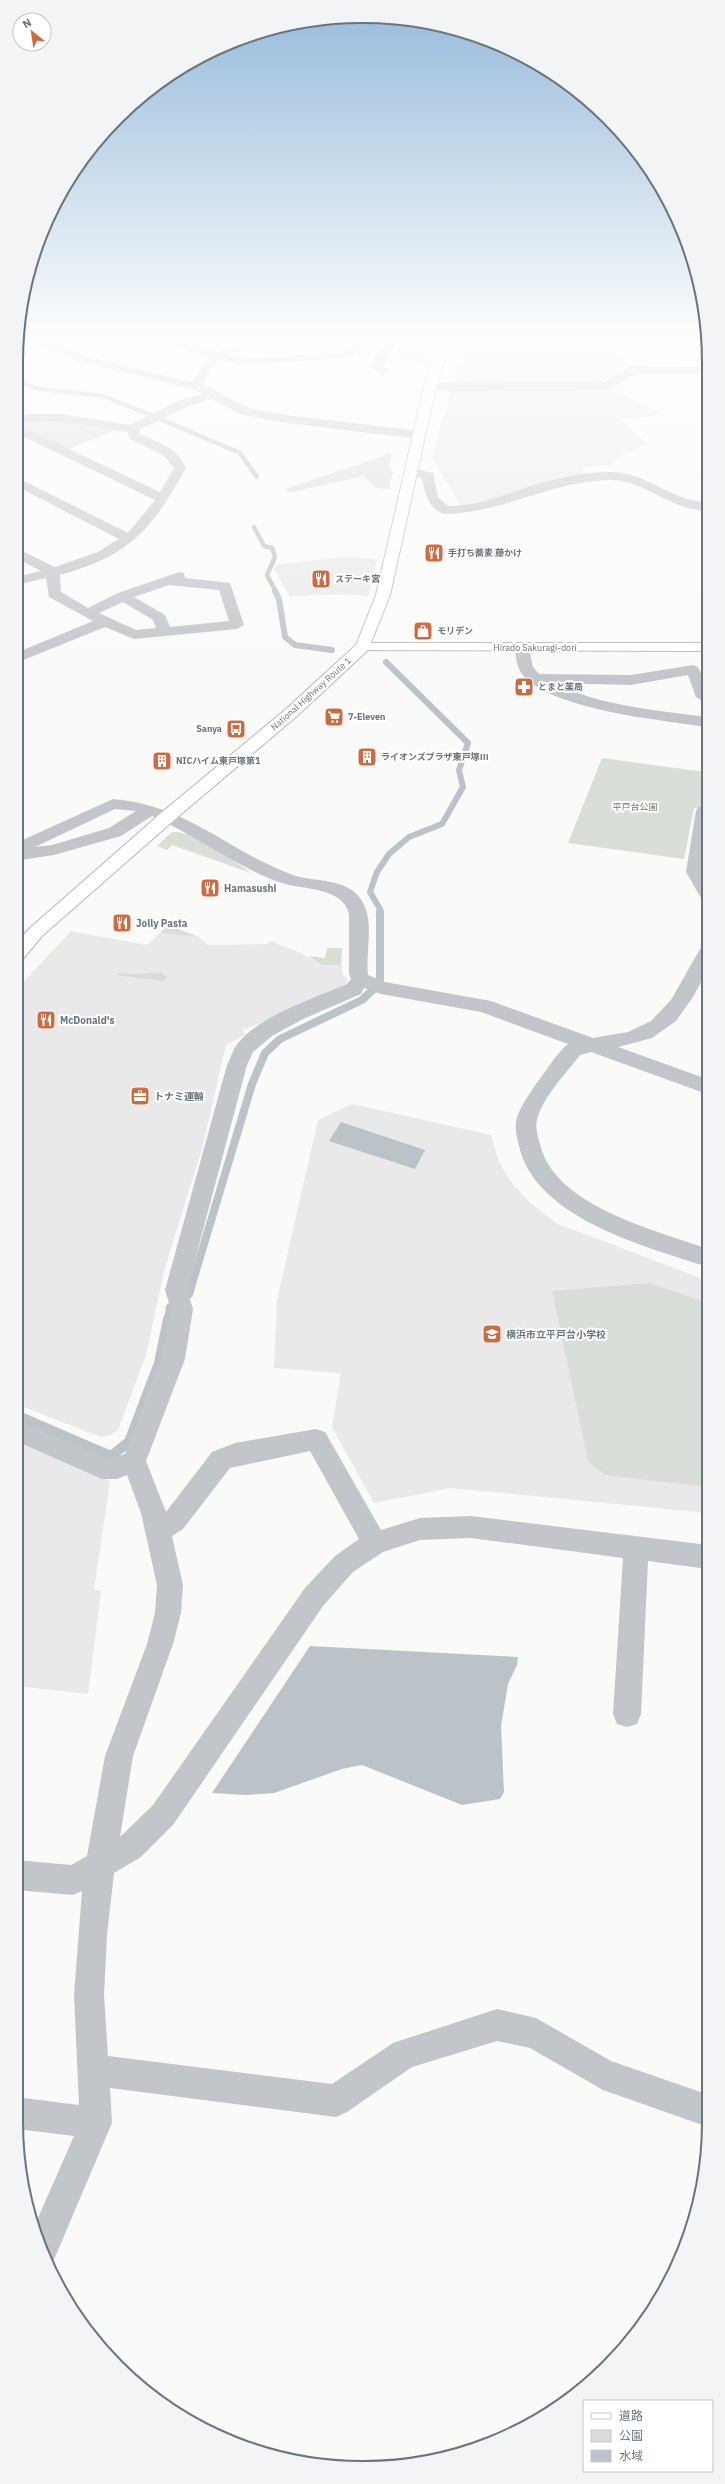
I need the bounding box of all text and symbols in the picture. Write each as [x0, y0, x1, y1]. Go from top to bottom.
north arrow [12, 12, 52, 52]
text: N [20, 15, 34, 31]
restaurant icon: 手打ち蕎麦 藤かけ [423, 542, 445, 564]
place label: 手打ち蕎麦 藤かけ [448, 547, 522, 558]
restaurant icon: ステーキ宮 [310, 568, 332, 590]
place label: ステーキ宮 [335, 573, 380, 584]
shop icon: モリデン [412, 620, 434, 642]
place label: モリデン [437, 625, 473, 636]
street label: Hirado Sakuragi-dori [493, 642, 577, 653]
street label: National Highway Route 1 [268, 655, 353, 733]
pharmacy icon: とまと薬局 [513, 676, 535, 698]
place label: とまと薬局 [538, 681, 583, 692]
supermarket icon: 7-Eleven [323, 706, 345, 728]
place label: 7-Eleven [348, 711, 385, 722]
bus stop icon: Sanya [225, 718, 247, 740]
place label: Sanya [196, 723, 222, 734]
building icon: ライオンズプラザ東戸塚Ⅲ [356, 746, 378, 768]
building icon: NICハイム東戸塚第1 [151, 750, 173, 772]
place label: ライオンズプラザ東戸塚Ⅲ [381, 751, 489, 762]
place label: NICハイム東戸塚第1 [176, 755, 261, 766]
park label: 平戸台公園 [612, 801, 658, 812]
restaurant icon: Hamasushi [199, 877, 221, 899]
place label: Hamasushi [224, 882, 277, 895]
restaurant icon: Jolly Pasta [111, 912, 133, 934]
place label: Jolly Pasta [136, 917, 188, 930]
restaurant icon: McDonald's [35, 1009, 57, 1031]
place label: McDonald's [60, 1014, 114, 1027]
office icon: トナミ運輸 [129, 1085, 151, 1107]
place label: トナミ運輸 [154, 1090, 204, 1103]
school or university icon: 横浜市立平戸台小学校 [481, 1323, 503, 1345]
place label: 横浜市立平戸台小学校 [506, 1328, 606, 1341]
legend [583, 2400, 713, 2472]
text: 道路 [619, 2408, 643, 2423]
text: 公園 [619, 2428, 643, 2443]
text: 水域 [619, 2448, 643, 2463]

